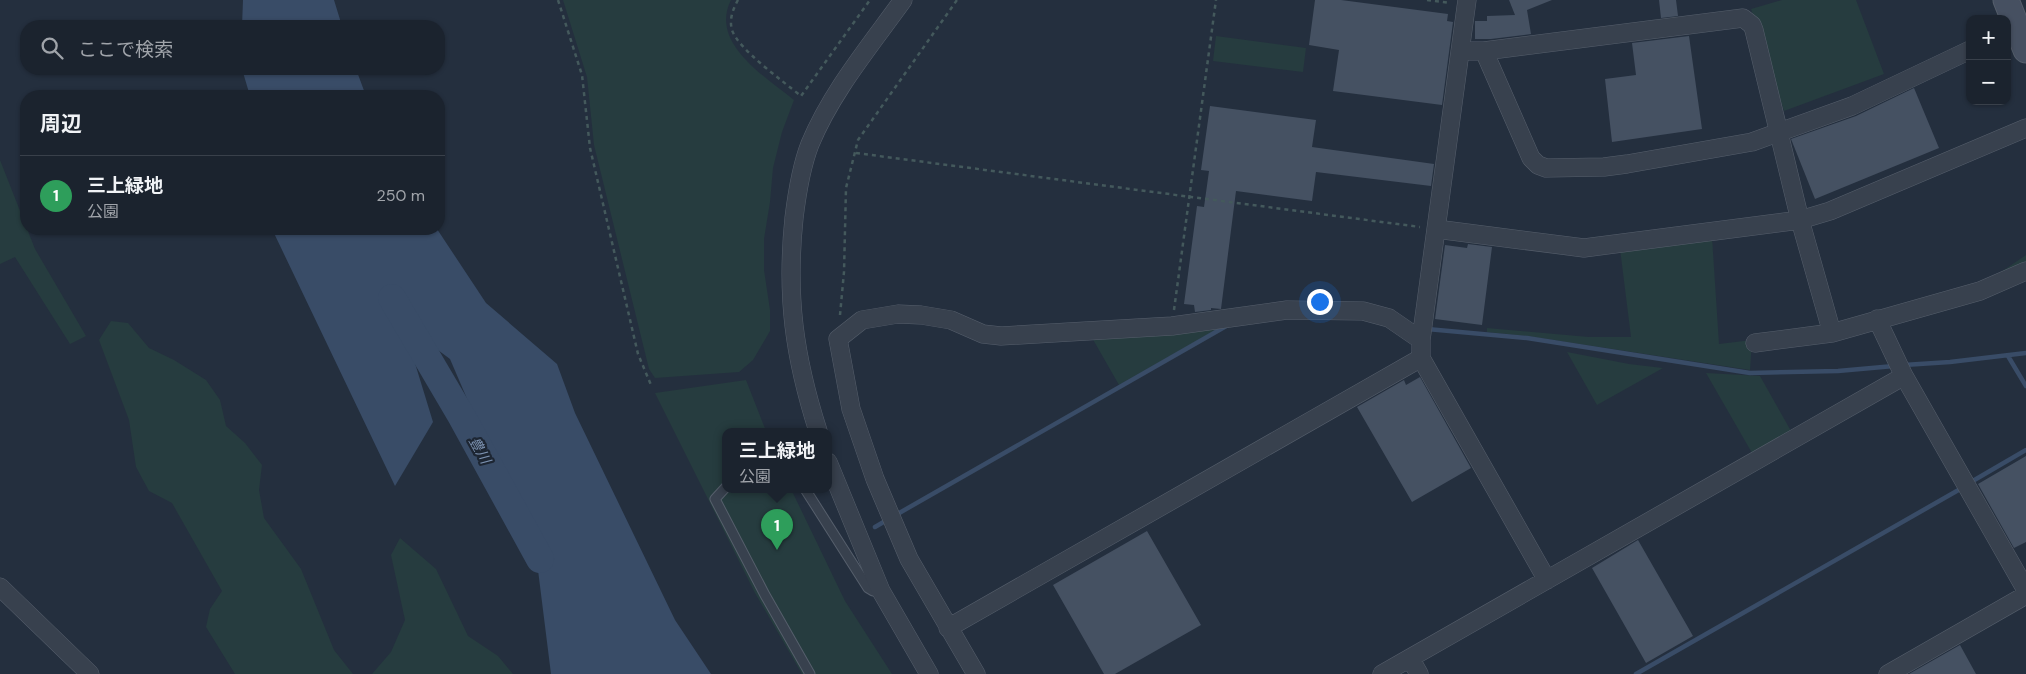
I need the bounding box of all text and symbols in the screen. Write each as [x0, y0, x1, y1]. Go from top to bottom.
map controls [1966, 15, 2011, 105]
button: + [1966, 15, 2011, 60]
search box [20, 20, 445, 75]
icon: search [38, 34, 66, 62]
text: ここで検索 [78, 37, 173, 62]
button: − [1966, 60, 2011, 105]
text: 周辺 [40, 110, 82, 138]
text: 三上緑地 [87, 173, 163, 198]
text: 1 [53, 185, 59, 206]
text: 250 m [377, 185, 425, 206]
text: 公園 [87, 201, 119, 222]
your location [1307, 289, 1333, 315]
popup [722, 428, 832, 493]
water label: 豊川 [465, 433, 496, 468]
text: 三上緑地 [739, 438, 815, 463]
text: 公園 [739, 466, 771, 487]
pin: 1 [761, 509, 793, 550]

